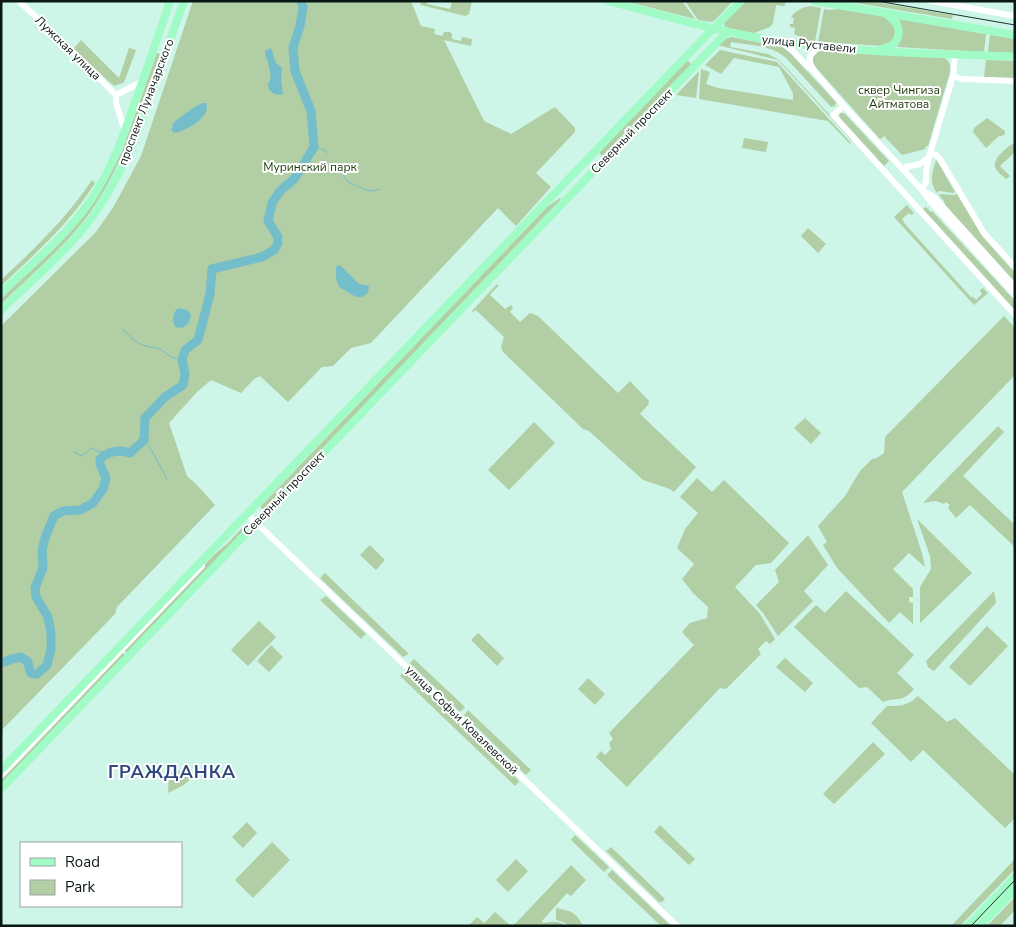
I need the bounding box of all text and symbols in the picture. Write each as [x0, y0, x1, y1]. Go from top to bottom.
street label: Лужская улица [31, 12, 105, 84]
street label: улица Руставели [761, 31, 857, 57]
street label: проспект Луначарского [114, 36, 178, 168]
park label: сквер Чингиза Айтматова [858, 82, 940, 112]
street label: Северный проспект [587, 85, 677, 177]
park label: Муринский парк [263, 159, 358, 175]
street label: Северный проспект [239, 447, 329, 539]
street label: улица Софьи Ковалевской [402, 662, 522, 778]
district label: ГРАЖДАНКА [108, 760, 236, 784]
legend [20, 842, 182, 907]
text: Road [65, 852, 100, 872]
text: Park [65, 877, 95, 897]

